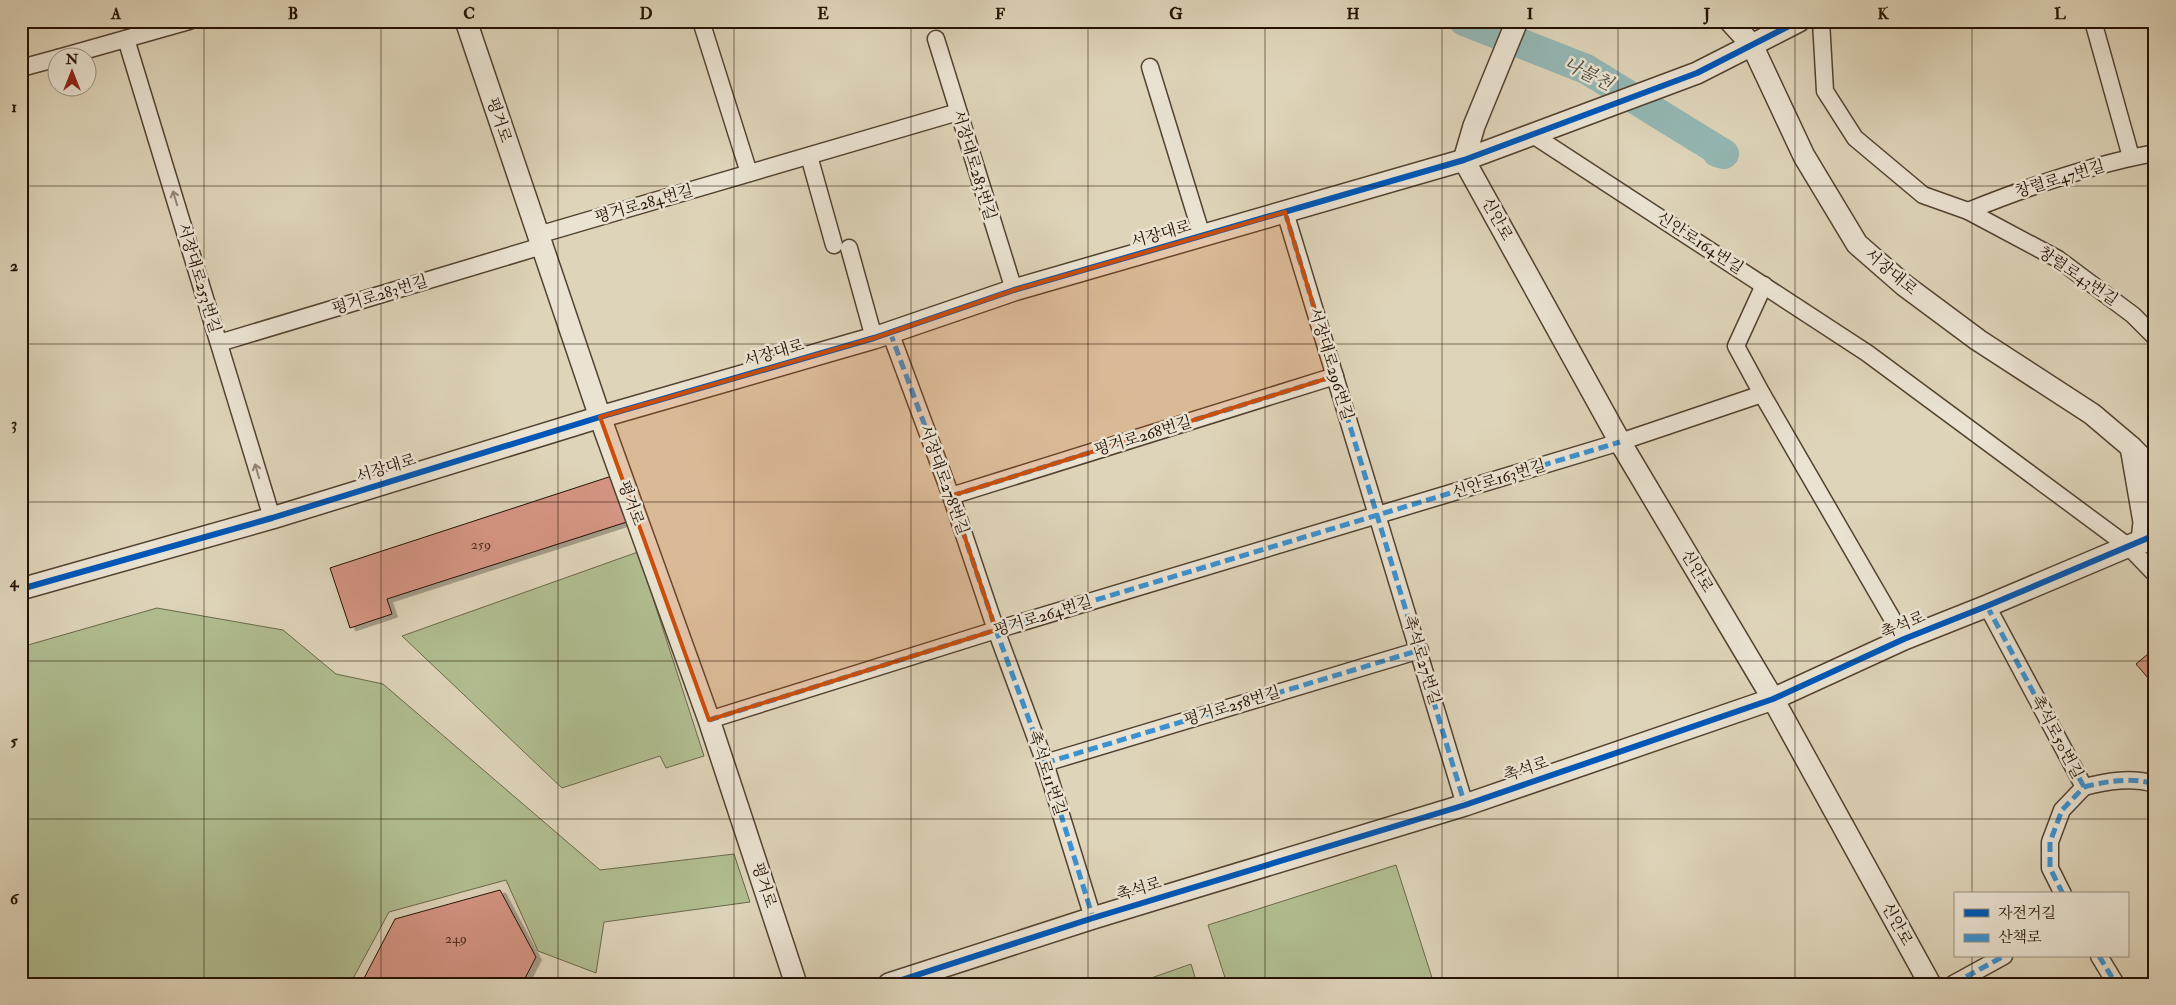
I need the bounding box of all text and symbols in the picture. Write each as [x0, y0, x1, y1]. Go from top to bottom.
text: A [110, 4, 122, 24]
text: B [288, 4, 298, 24]
text: C [463, 4, 475, 24]
text: D [639, 4, 653, 24]
text: E [817, 4, 829, 24]
text: F [995, 4, 1005, 24]
text: G [1169, 4, 1183, 24]
text: H [1346, 4, 1360, 24]
text: I [1527, 4, 1534, 24]
text: J [1703, 4, 1711, 25]
text: K [1877, 4, 1889, 24]
text: L [2054, 4, 2066, 24]
north arrow [48, 48, 98, 98]
text: N [65, 51, 79, 68]
water label: 나불천 [1560, 52, 1618, 97]
street label: 평거로 [482, 95, 516, 146]
text: 1 [11, 97, 17, 117]
street label: 서장대로283번길 [948, 107, 1000, 223]
street label: 창렬로47번길 [2013, 156, 2107, 202]
street label: 평거로284번길 [592, 180, 696, 228]
one-way arrow [169, 191, 179, 207]
street label: 신안로 [1477, 194, 1517, 245]
street label: 신안로164번길 [1653, 207, 1747, 279]
street label: 서장대로 [1129, 216, 1194, 252]
street label: 서장대로253번길 [173, 221, 225, 335]
street label: 창렬로43번길 [2034, 242, 2122, 310]
street label: 서장대로 [1861, 244, 1922, 300]
text: 2 [10, 256, 18, 276]
street label: 평거로283번길 [330, 271, 430, 319]
street label: 서장대로296번길 [1304, 305, 1358, 423]
street label: 서장대로 [742, 335, 807, 371]
street label: 평거로268번길 [1092, 412, 1194, 460]
text: 3 [11, 414, 17, 434]
street label: 서장대로278번길 [915, 422, 973, 538]
street label: 서장대로 [354, 449, 419, 487]
street label: 신안로163번길 [1450, 455, 1548, 503]
one-way arrow [252, 463, 262, 479]
street label: 평거로 [614, 478, 649, 529]
house number: 259 [471, 536, 491, 553]
street label: 신안로 [1676, 546, 1718, 596]
text: 4 [9, 572, 20, 592]
street label: 평거로264번길 [991, 592, 1095, 640]
street label: 촉석로 [1878, 607, 1929, 643]
street label: 촉석로27번길 [1399, 613, 1445, 707]
street label: 평거로258번길 [1181, 682, 1283, 730]
street label: 촉석로50번길 [2026, 692, 2088, 782]
street label: 촉석로11번길 [1024, 728, 1070, 818]
text: 5 [10, 731, 18, 751]
street label: 촉석로 [1501, 752, 1552, 786]
street label: 평거로 [747, 860, 781, 911]
street label: 촉석로 [1114, 873, 1165, 905]
text: 6 [10, 889, 20, 909]
legend [1954, 892, 2128, 958]
street label: 신안로 [1877, 899, 1917, 950]
text: 자전거길 [1998, 904, 2056, 923]
text: 산책로 [1998, 928, 2042, 947]
house number: 249 [445, 930, 467, 947]

